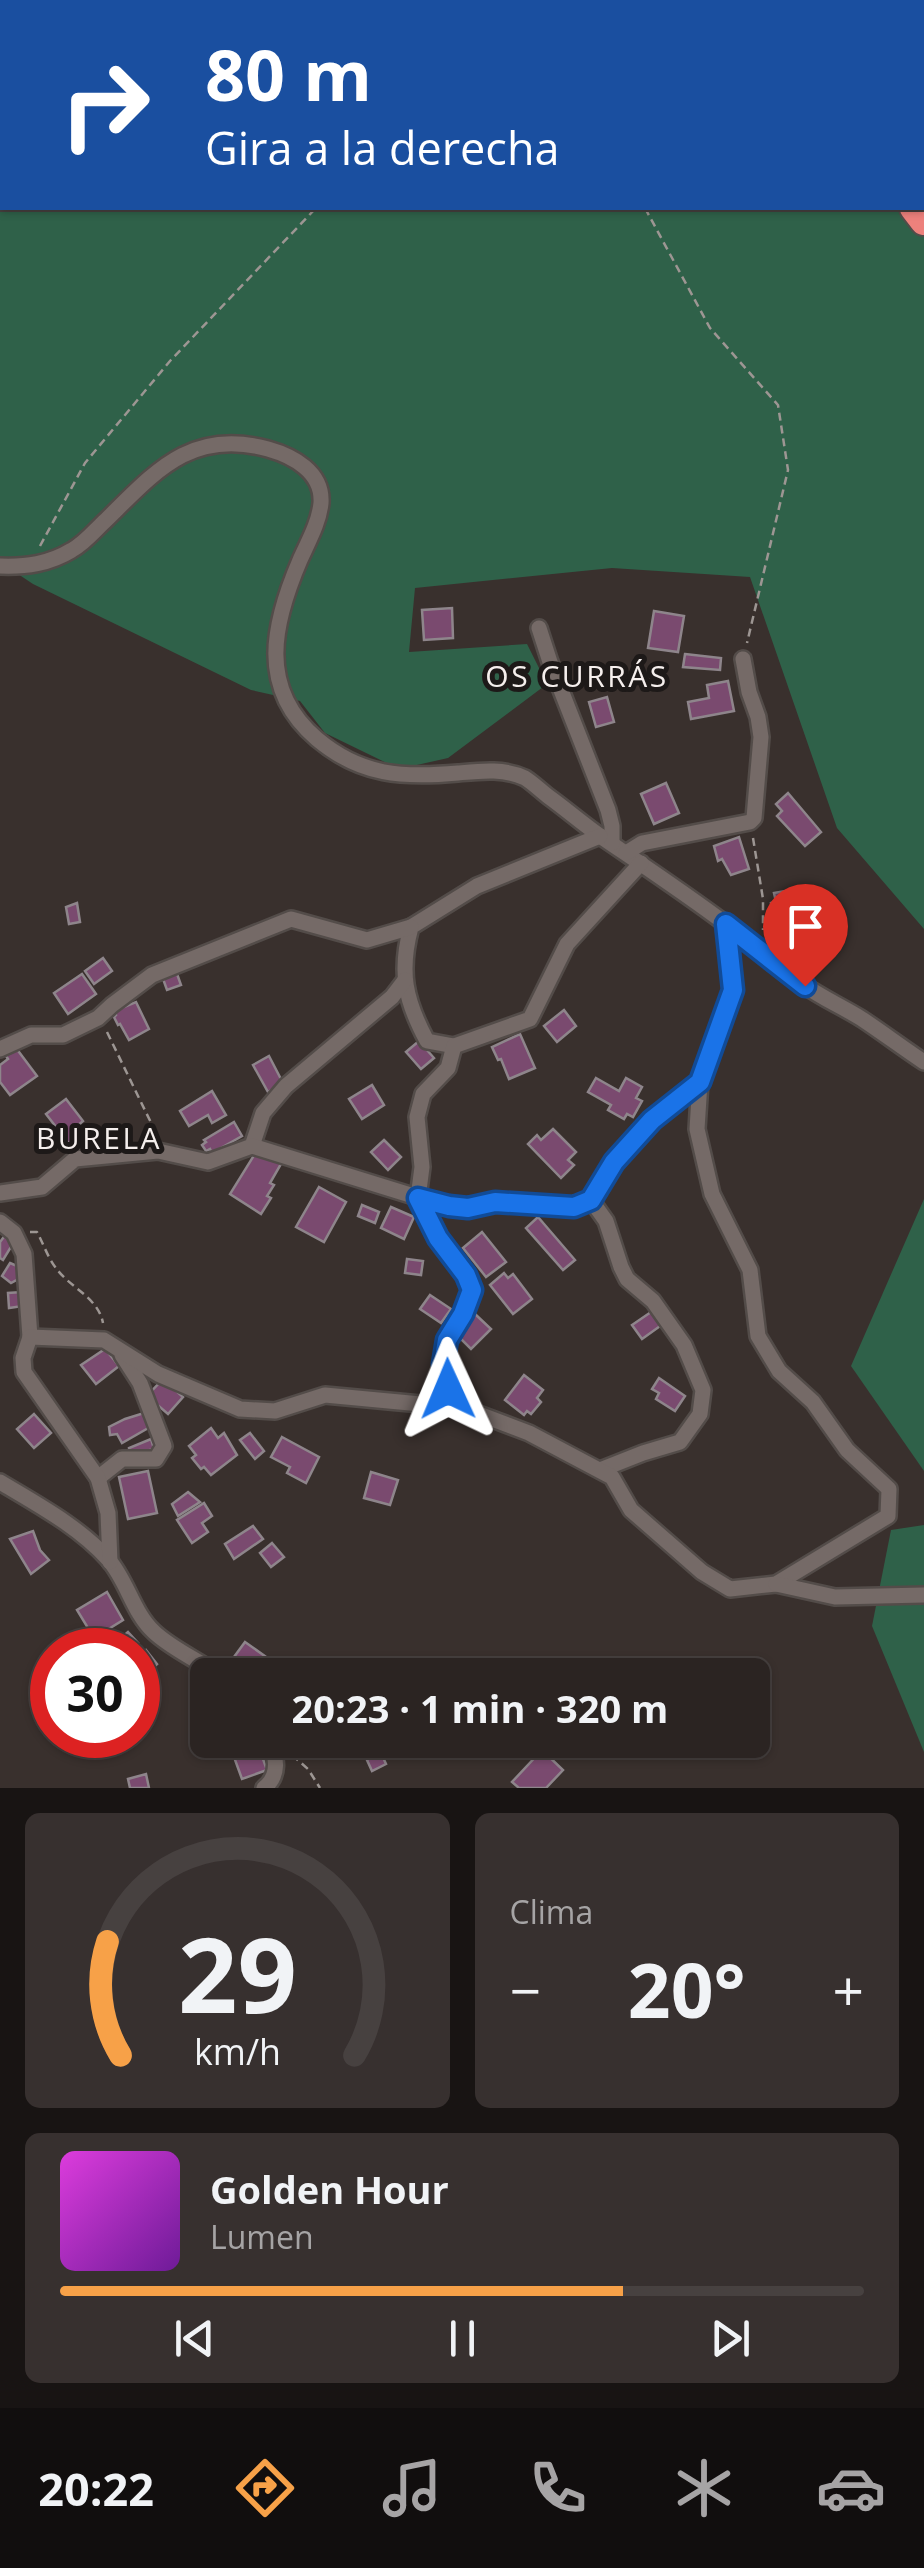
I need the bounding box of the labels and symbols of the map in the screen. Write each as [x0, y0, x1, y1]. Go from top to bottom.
district label: OS CURRÁS [485, 655, 669, 696]
pin [763, 884, 848, 987]
district label: BURELA [36, 1117, 162, 1158]
position arrow [396, 1337, 500, 1441]
speed limit sign: 30 [30, 1628, 160, 1758]

